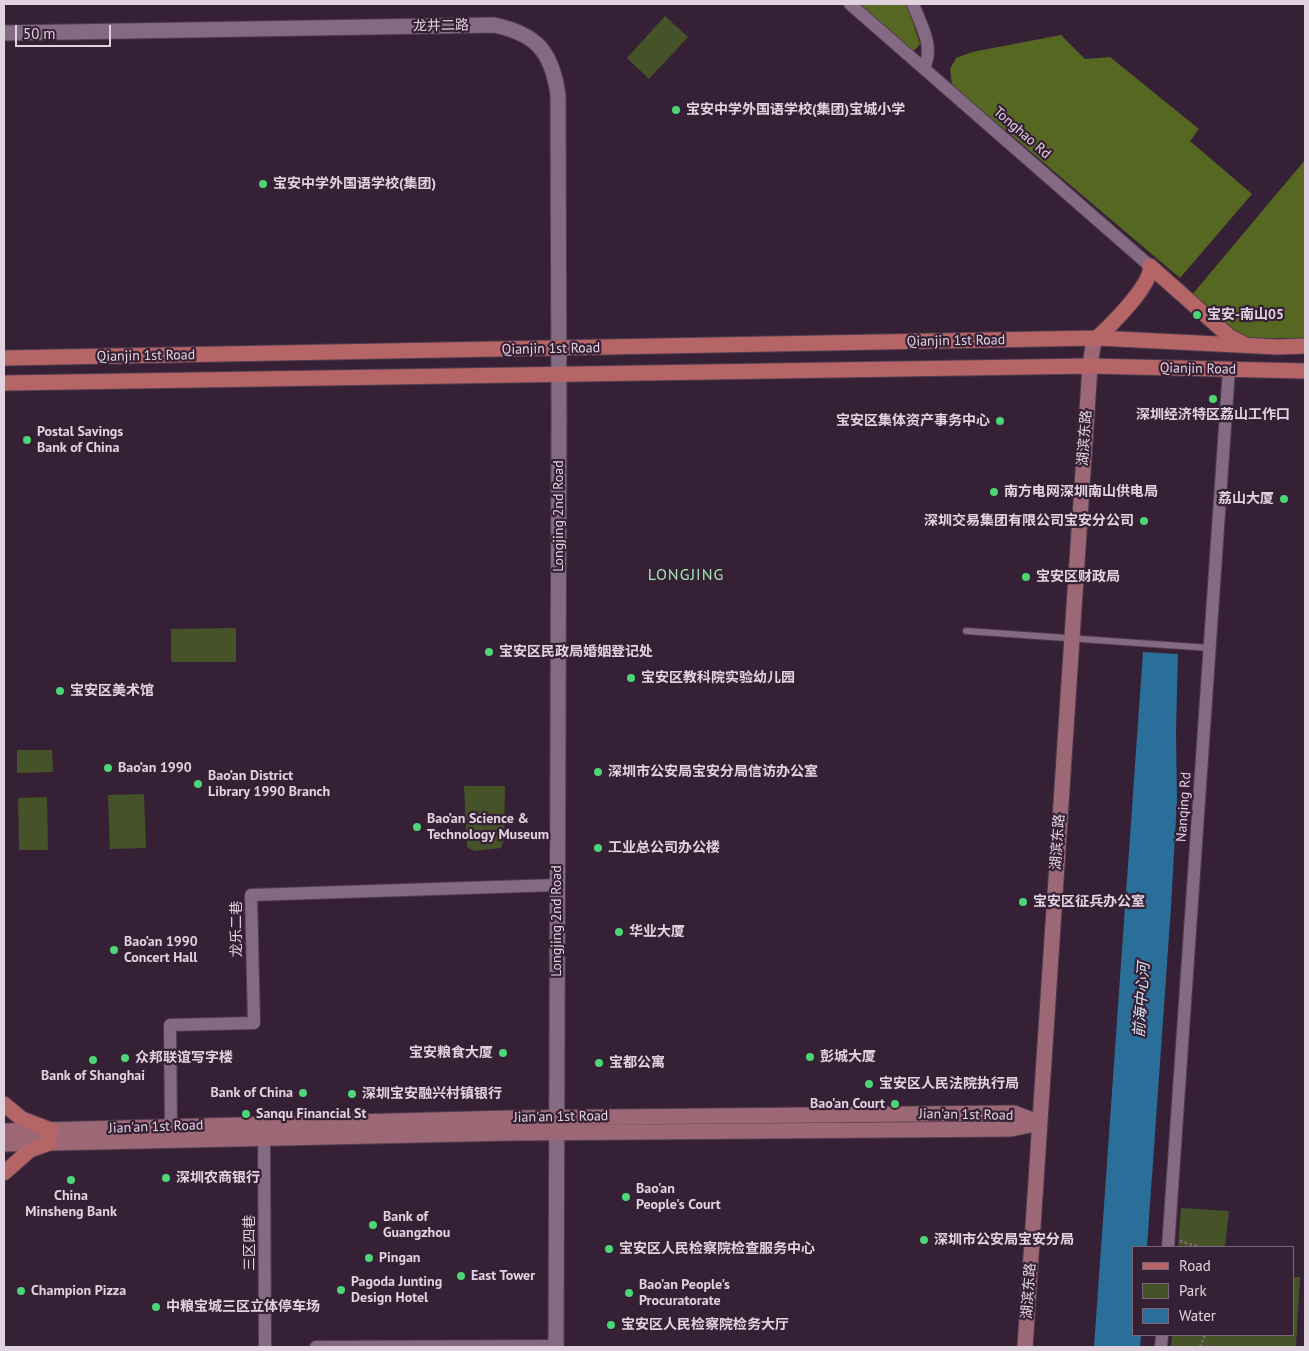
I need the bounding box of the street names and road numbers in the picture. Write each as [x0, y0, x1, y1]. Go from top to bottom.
street label: 龙井二路 [413, 17, 469, 35]
street label: Tonghao Rd [990, 104, 1054, 162]
street label: Qianjin 1st Road [907, 332, 1005, 350]
street label: Qianjin 1st Road [502, 340, 600, 358]
street label: Qianjin 1st Road [97, 347, 195, 365]
street label: Qianjin Road [1160, 360, 1236, 378]
street label: 湖滨东路 [1075, 409, 1095, 467]
street label: Longjing 2nd Road [551, 460, 567, 572]
street label: Nanqing Rd [1173, 771, 1195, 843]
street label: 湖滨东路 [1048, 813, 1068, 871]
street label: Longjing 2nd Road [549, 865, 565, 977]
street label: 龙乐二巷 [229, 901, 245, 957]
street label: Jian'an 1st Road [919, 1106, 1013, 1124]
street label: Jian'an 1st Road [514, 1108, 608, 1126]
street label: Jian'an 1st Road [108, 1117, 204, 1137]
street label: 三区四巷 [242, 1215, 258, 1271]
street label: 湖滨东路 [1019, 1262, 1039, 1320]

